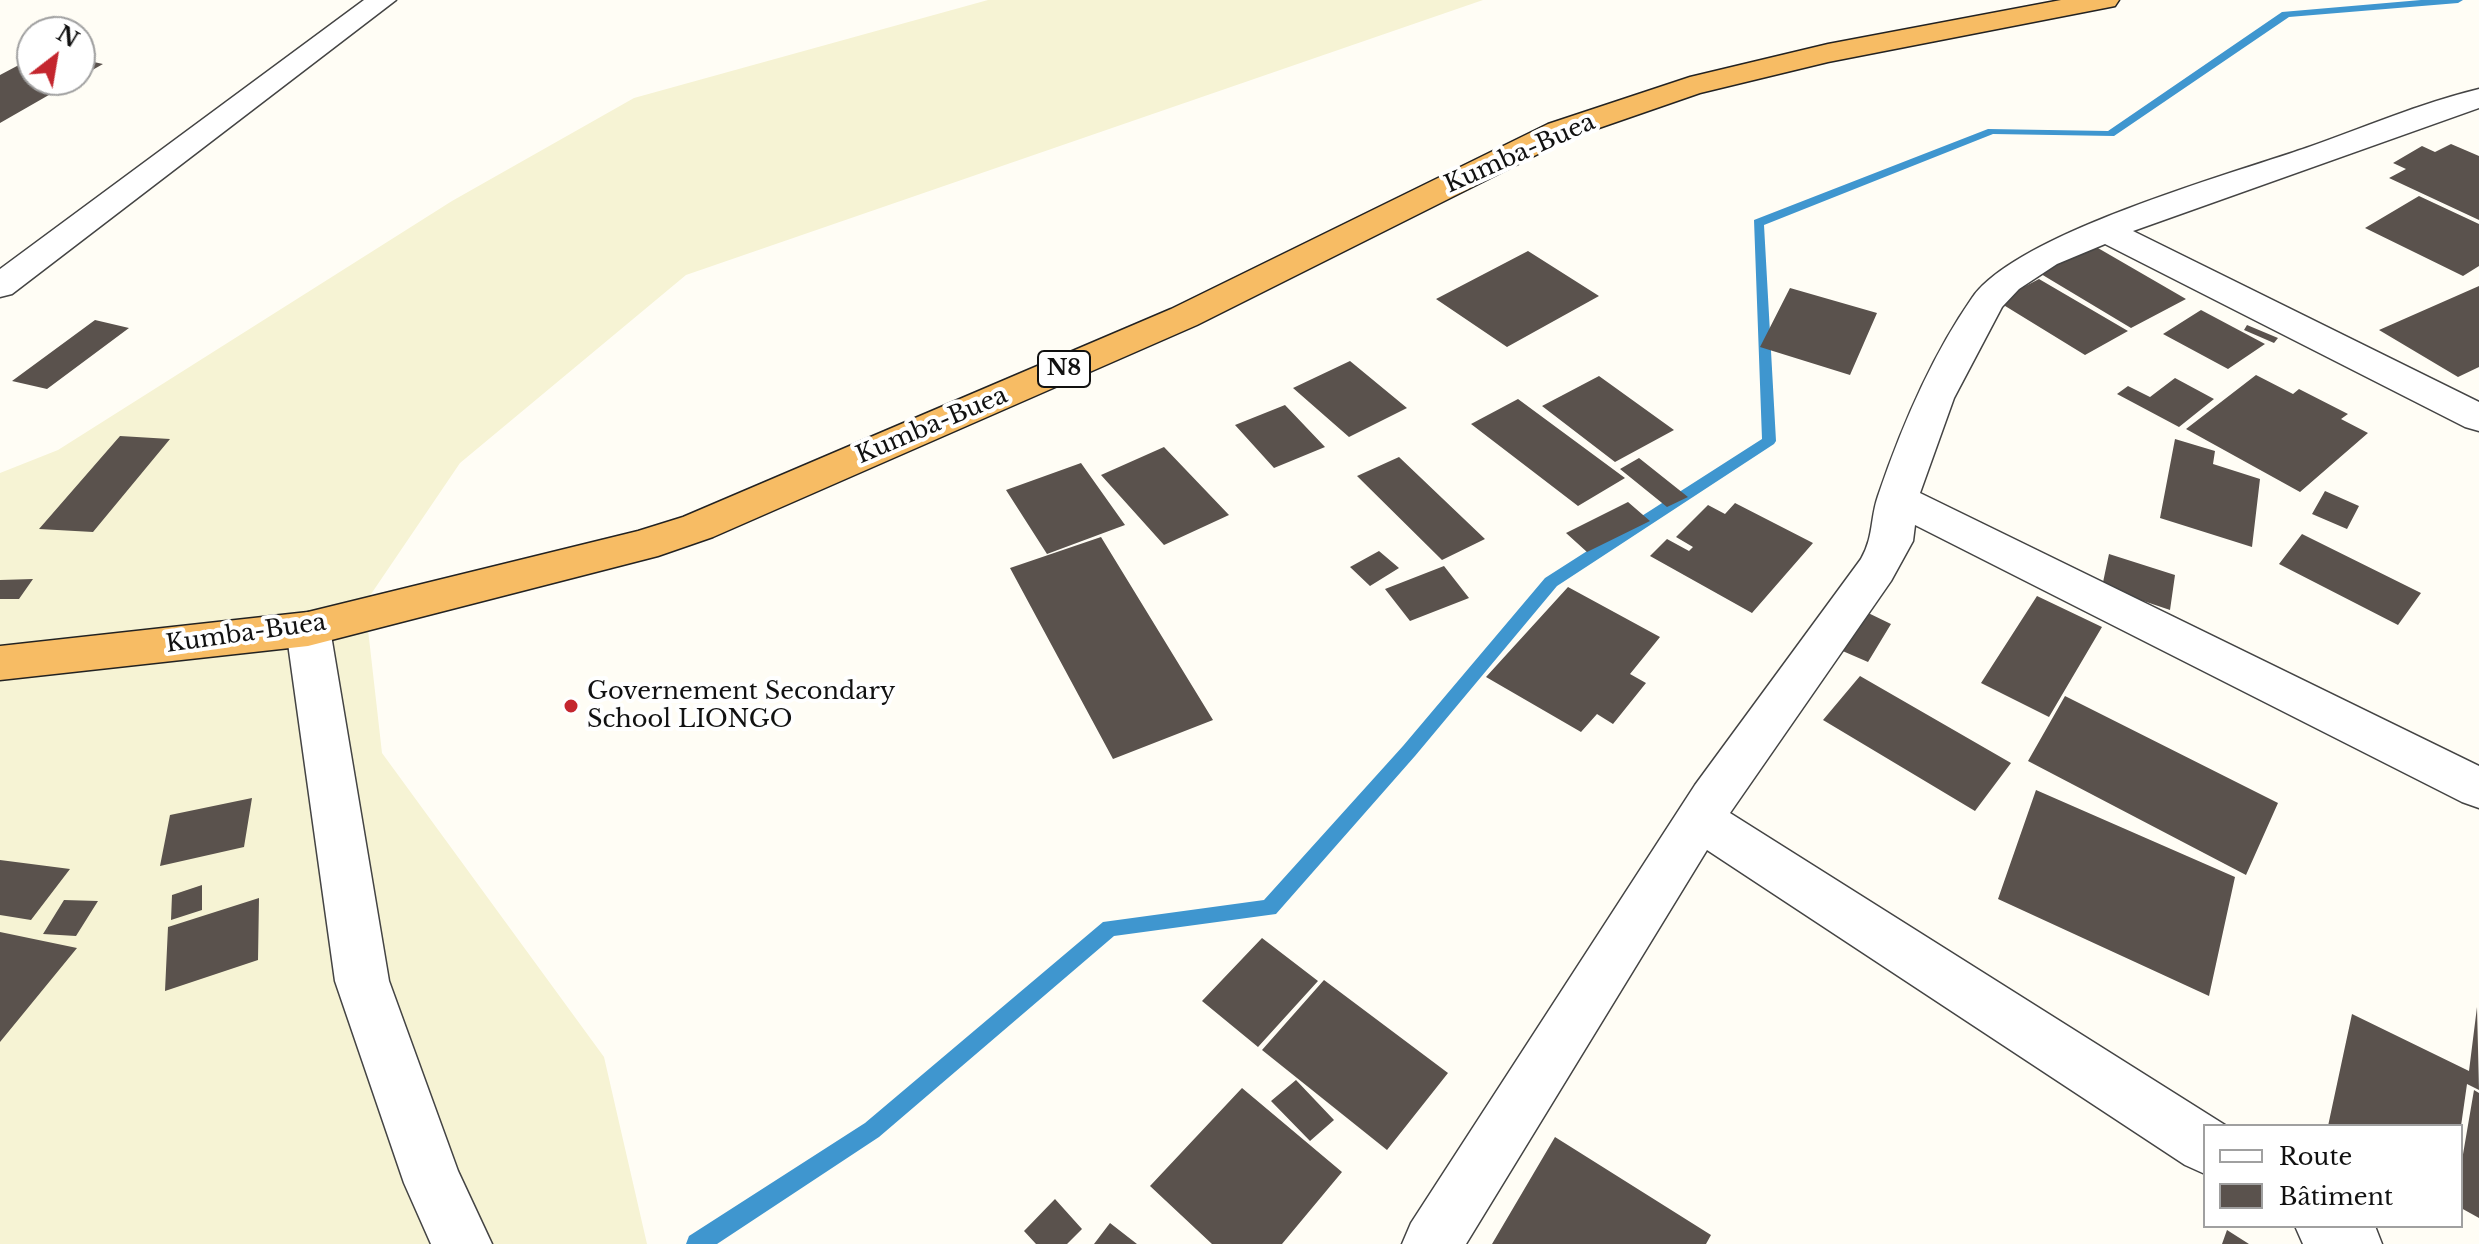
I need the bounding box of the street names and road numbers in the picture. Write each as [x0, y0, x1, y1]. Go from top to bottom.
street label: Kumba-Buea [1440, 108, 1600, 200]
road number: N8 [1038, 351, 1090, 387]
street label: Kumba-Buea [852, 381, 1012, 471]
street label: Kumba-Buea [164, 609, 328, 659]

